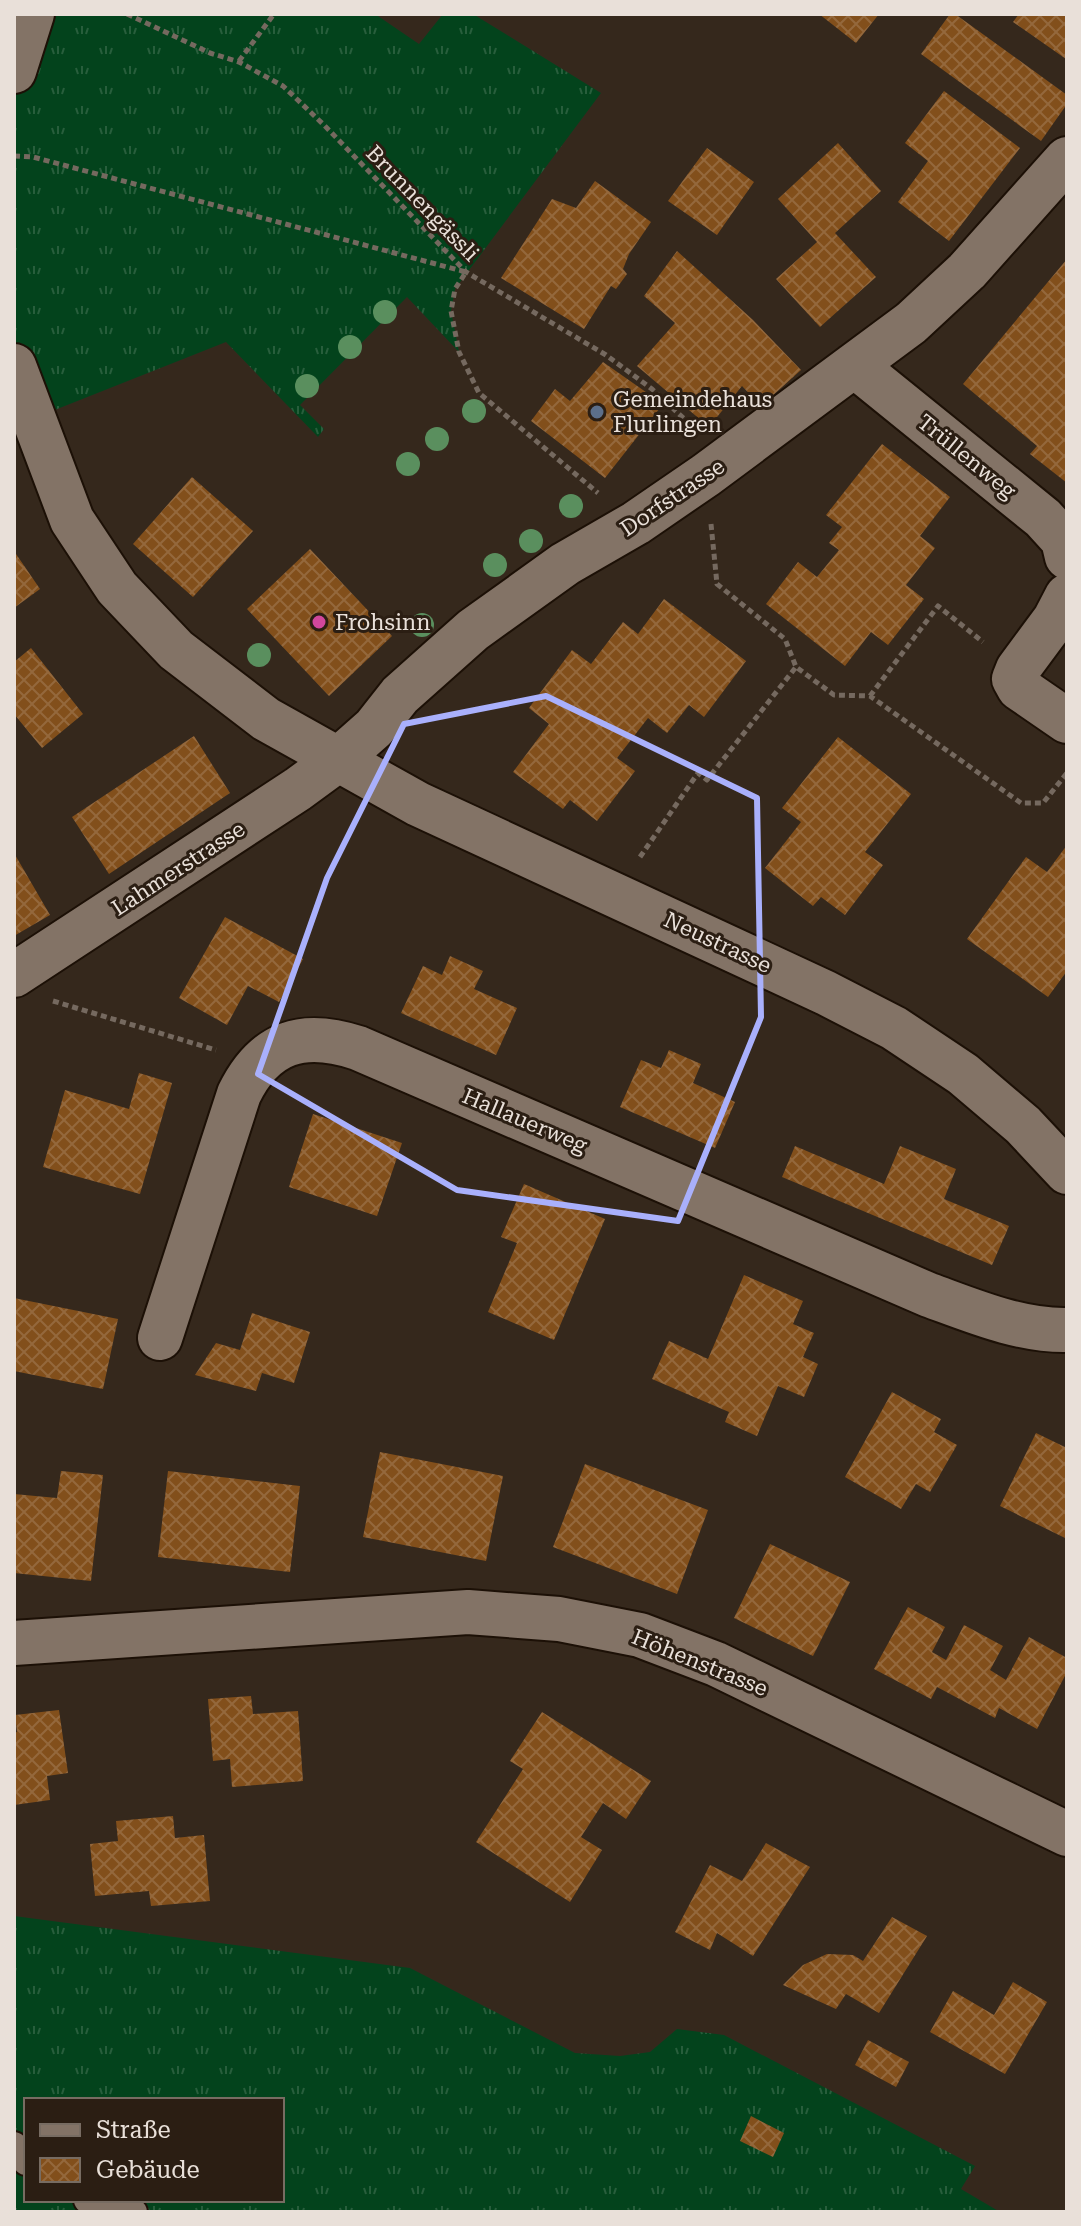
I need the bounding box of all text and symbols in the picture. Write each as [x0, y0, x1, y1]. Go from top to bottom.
street label: Brunnengässli [361, 140, 484, 266]
place label: Gemeindehaus Flurlingen [613, 387, 772, 437]
marker: Gemeindehaus Flurlingen [588, 403, 606, 421]
street label: Trüllenweg [913, 409, 1021, 504]
street label: Dorfstrasse [615, 453, 729, 541]
place label: Frohsinn [335, 610, 430, 635]
marker: Frohsinn [310, 613, 328, 631]
street label: Lahmerstrasse [107, 816, 249, 921]
street label: Neustrasse [660, 907, 775, 978]
street label: Hallauerweg [459, 1083, 591, 1158]
street label: Höhenstrasse [628, 1624, 771, 1701]
legend [24, 2098, 284, 2202]
text: Straße [96, 2116, 171, 2144]
text: Gebäude [96, 2156, 200, 2184]

